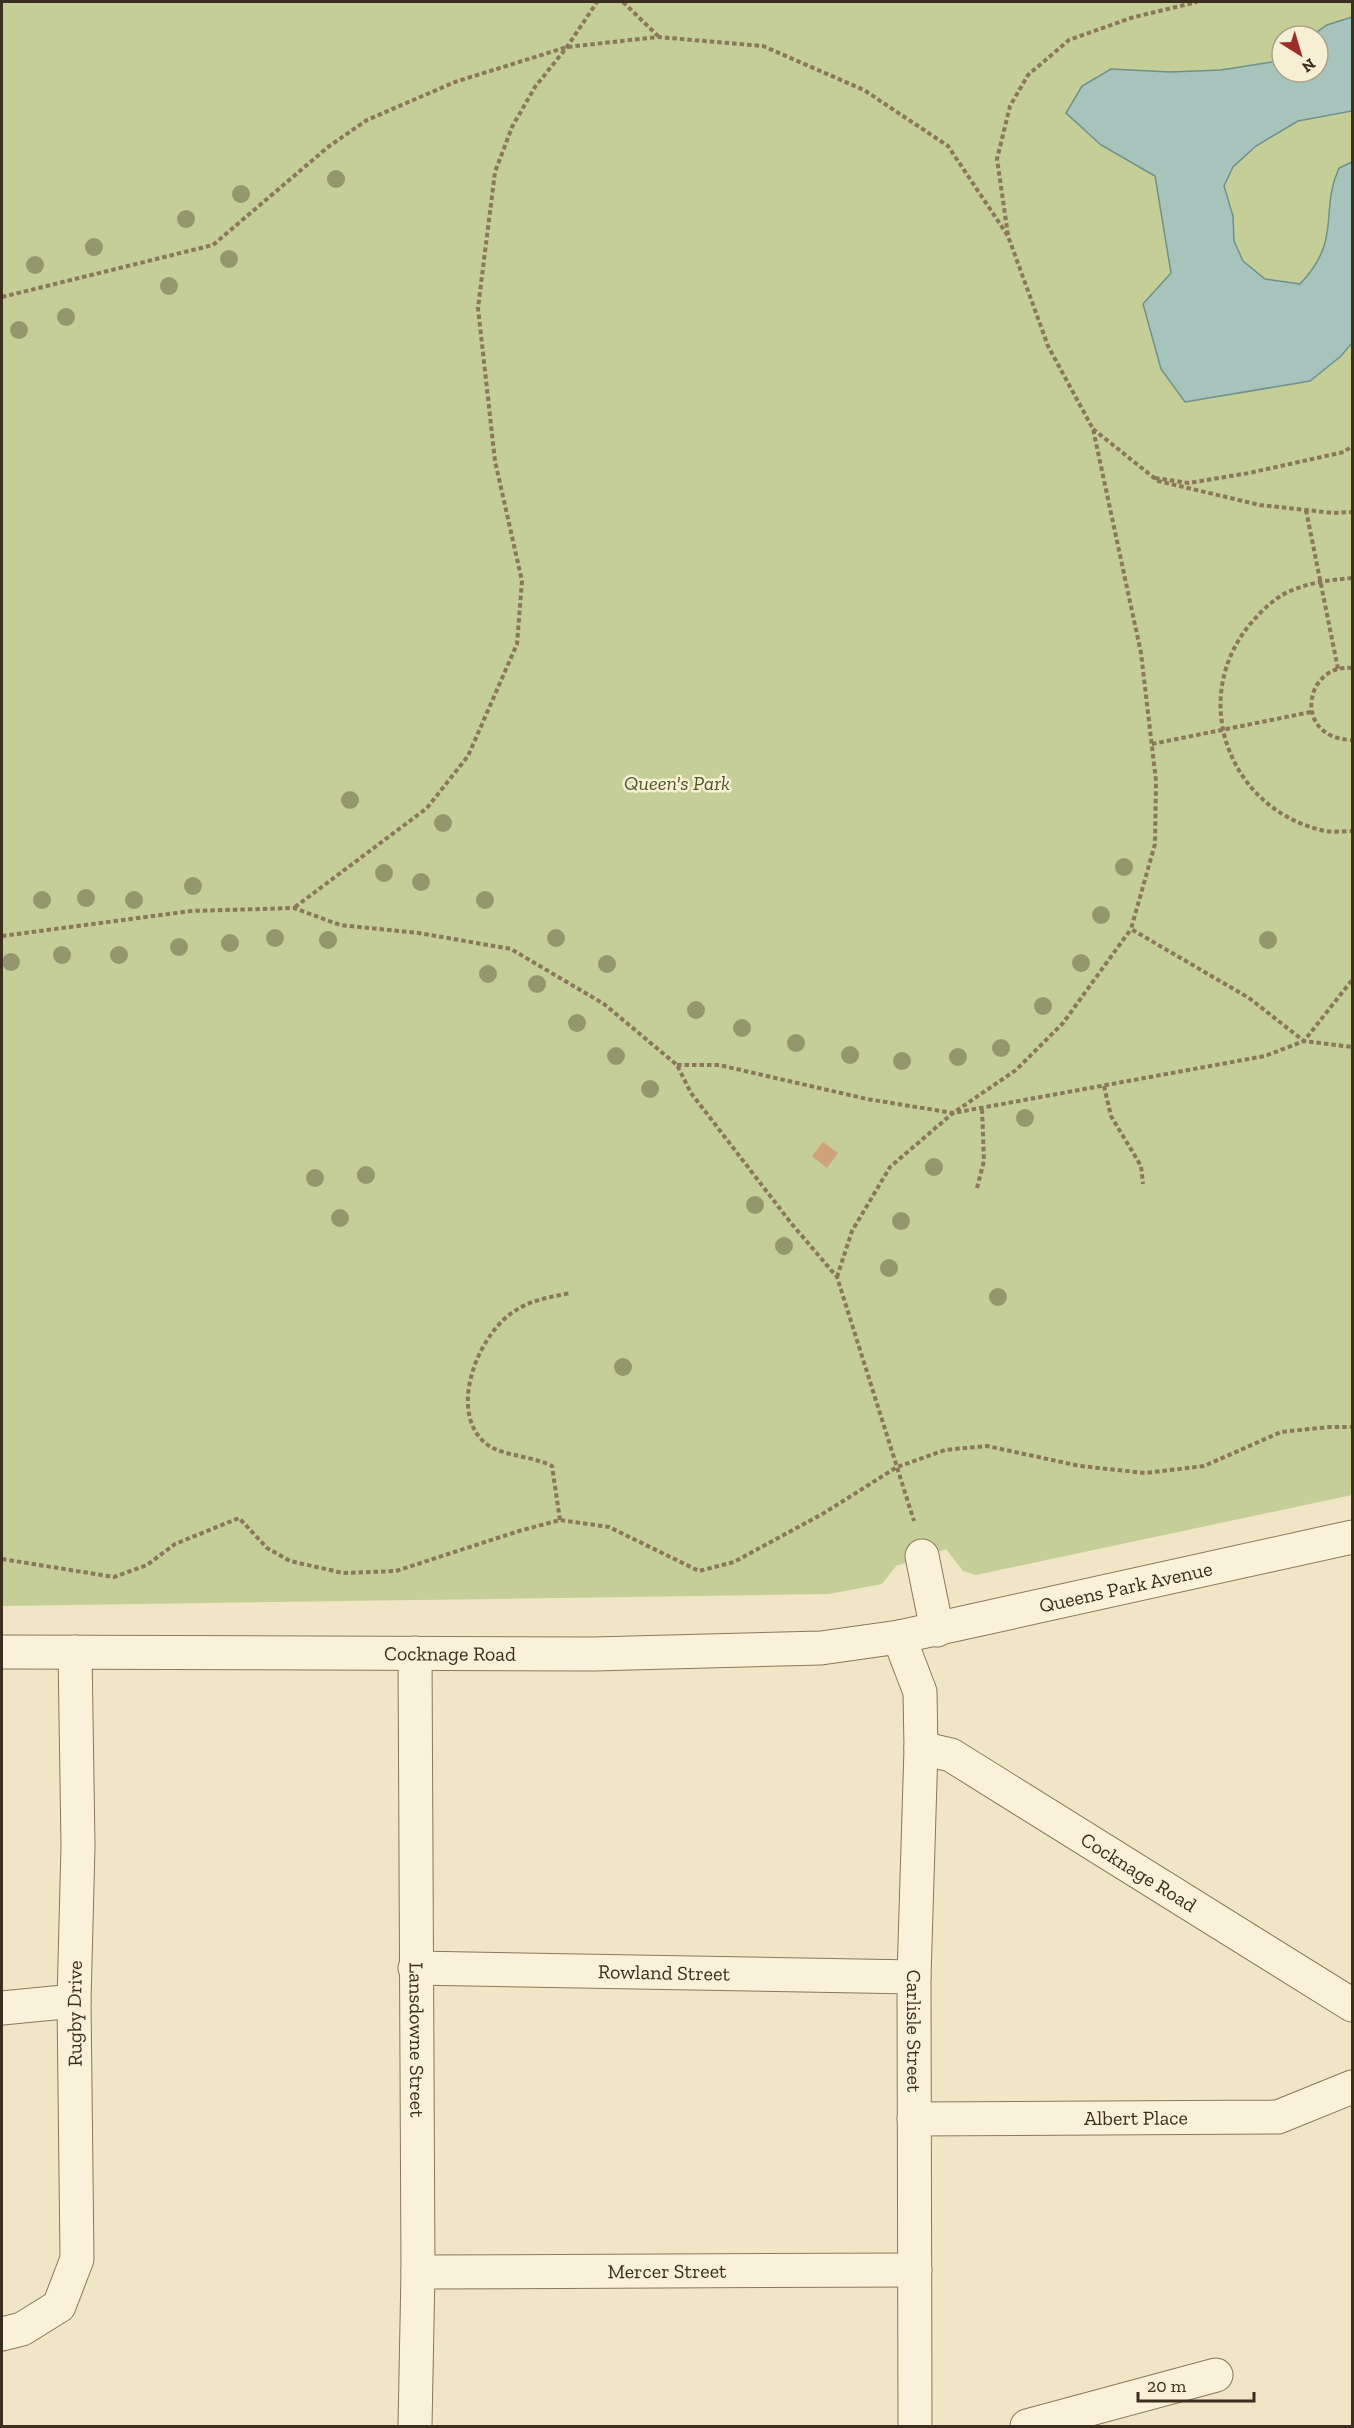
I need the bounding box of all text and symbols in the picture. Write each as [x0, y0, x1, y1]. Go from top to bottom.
north arrow [1270, 24, 1330, 84]
text: N [1298, 54, 1319, 77]
park label: Queen's Park [624, 771, 730, 795]
street label: Queens Park Avenue [1037, 1556, 1215, 1618]
street label: Cocknage Road [384, 1641, 516, 1666]
street label: Cocknage Road [1076, 1827, 1201, 1917]
street label: Rowland Street [598, 1959, 731, 1986]
street label: Rugby Drive [62, 1960, 87, 2067]
street label: Lansdowne Street [404, 1962, 429, 2118]
street label: Carlisle Street [902, 1969, 926, 2093]
street label: Albert Place [1084, 2105, 1188, 2130]
street label: Mercer Street [607, 2259, 727, 2283]
scale bar [1138, 2365, 1254, 2403]
text: 20 m [1147, 2375, 1187, 2397]

